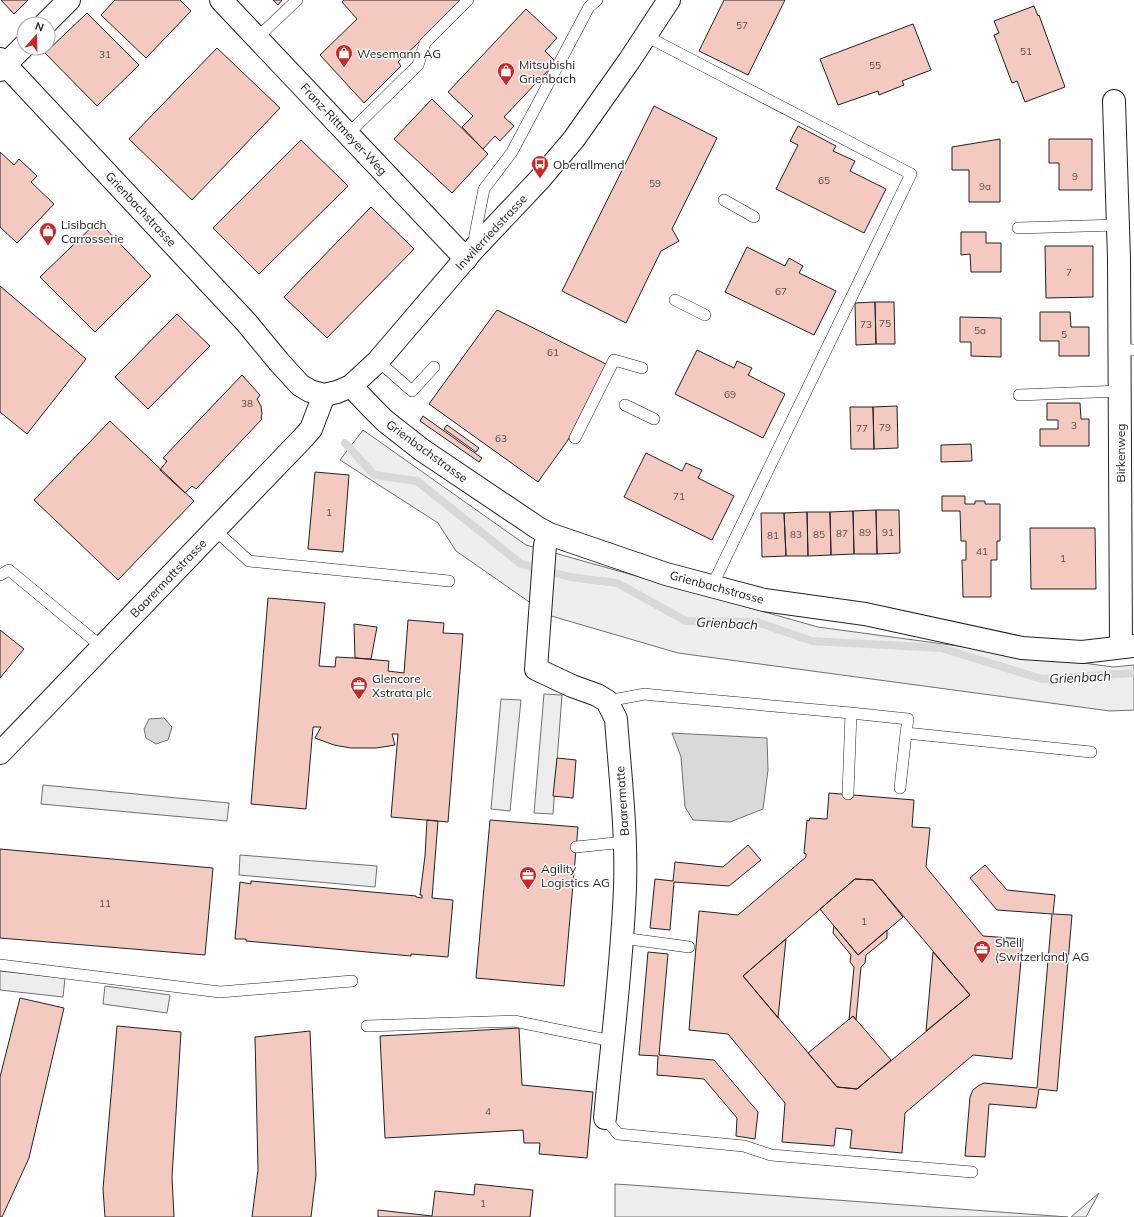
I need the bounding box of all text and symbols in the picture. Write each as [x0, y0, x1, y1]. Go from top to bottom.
north arrow [16, 16, 56, 56]
text: N [33, 19, 46, 35]
house number: 57 [736, 19, 748, 32]
shop icon: Wesemann AG [334, 43, 354, 68]
house number: 51 [1020, 45, 1032, 58]
place label: Wesemann AG [357, 46, 441, 61]
house number: 31 [99, 48, 111, 61]
place label: Mitsubishi Grienbach [519, 57, 576, 86]
house number: 55 [869, 59, 881, 72]
shop icon: Mitsubishi Grienbach [496, 61, 516, 86]
street label: Franz-Rittmeyer-Weg [297, 80, 391, 178]
bus stop icon: Oberallmend [530, 154, 550, 179]
place label: Oberallmend [553, 157, 625, 172]
street label: Grienbachstrasse [102, 168, 180, 250]
house number: 9 [1072, 170, 1078, 183]
house number: 65 [818, 174, 830, 187]
house number: 59 [649, 177, 661, 190]
house number: 9a [979, 180, 991, 193]
street label: Inwilerriedstrasse [452, 191, 530, 273]
place label: Lisibach Carrosserie [61, 217, 124, 246]
shop icon: Lisibach Carrosserie [38, 221, 58, 246]
house number: 7 [1066, 266, 1072, 279]
house number: 67 [775, 285, 787, 298]
house number: 75 [879, 317, 891, 330]
house number: 73 [860, 318, 872, 331]
house number: 5a [974, 324, 986, 337]
house number: 5 [1061, 328, 1067, 341]
house number: 61 [547, 346, 559, 359]
house number: 69 [724, 388, 736, 401]
house number: 38 [241, 397, 253, 410]
street label: Grienbachstrasse [383, 416, 471, 486]
house number: 3 [1071, 419, 1077, 432]
house number: 79 [879, 421, 891, 434]
house number: 77 [856, 422, 868, 435]
street label: Birkenweg [1113, 423, 1128, 483]
house number: 63 [495, 432, 507, 445]
house number: 71 [673, 490, 685, 503]
house number: 1 [326, 506, 332, 519]
house number: 89 [859, 526, 871, 539]
house number: 91 [882, 526, 894, 539]
house number: 87 [836, 527, 848, 540]
house number: 83 [790, 528, 802, 541]
house number: 85 [813, 528, 825, 541]
house number: 81 [767, 529, 779, 542]
street label: Baarermattstrasse [127, 535, 209, 621]
house number: 41 [976, 545, 988, 558]
house number: 1 [1060, 552, 1066, 565]
street label: Grienbachstrasse [668, 567, 766, 607]
water label: Grienbach [696, 613, 758, 633]
water label: Grienbach [1049, 667, 1111, 687]
place label: Glencore Xstrata plc [372, 671, 432, 700]
office icon: Glencore Xstrata plc [349, 675, 369, 700]
street label: Baarermatte [612, 765, 632, 837]
place label: Agility Logistics AG [541, 861, 610, 890]
office icon: Agility Logistics AG [518, 865, 538, 890]
house number: 11 [99, 897, 111, 910]
house number: 1 [861, 915, 867, 928]
place label: Shell (Switzerland) AG [995, 935, 1089, 964]
office icon: Shell (Switzerland) AG [972, 939, 992, 964]
house number: 4 [485, 1105, 491, 1118]
house number: 1 [480, 1197, 486, 1210]

